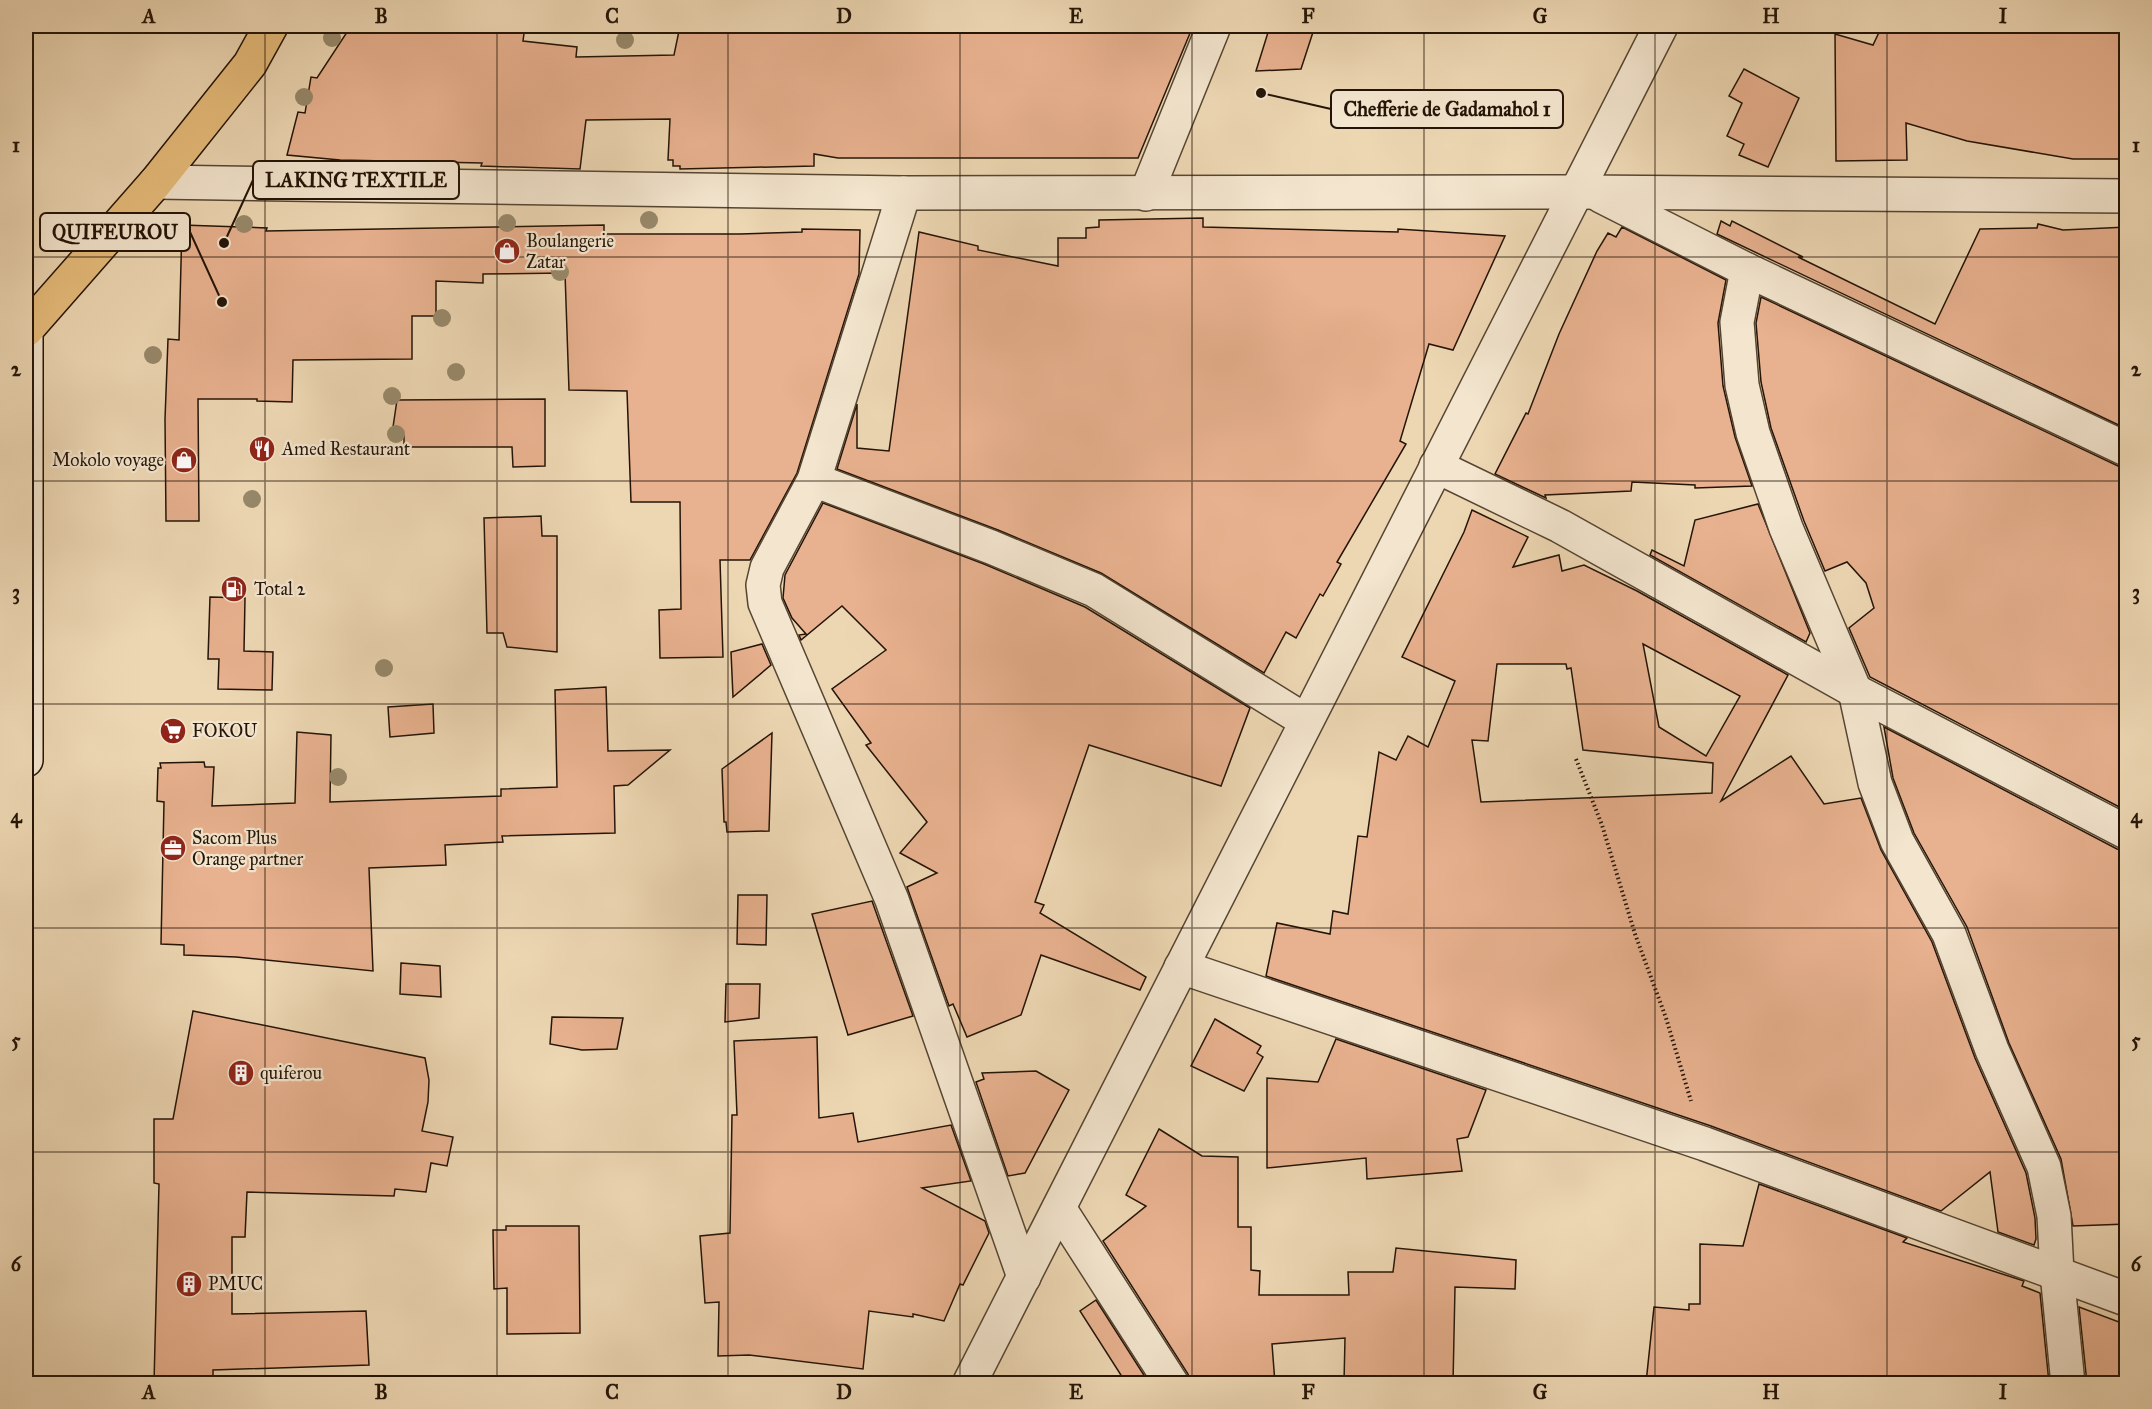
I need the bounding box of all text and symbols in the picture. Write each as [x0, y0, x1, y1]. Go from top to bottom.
text: A [140, 4, 156, 28]
text: B [374, 4, 388, 28]
text: C [605, 4, 619, 28]
text: D [836, 4, 852, 28]
text: E [1069, 4, 1084, 28]
text: F [1301, 4, 1315, 28]
text: G [1533, 4, 1548, 28]
text: H [1762, 4, 1780, 28]
text: I [1999, 4, 2008, 28]
callout: Chefferie de Gadamahol 1 [1331, 90, 1563, 128]
text: Chefferie de Gadamahol 1 [1343, 97, 1551, 121]
text: 1 [12, 133, 20, 157]
text: 1 [2132, 133, 2140, 157]
callout: LAKING TEXTILE [253, 161, 459, 199]
text: LAKING TEXTILE [265, 168, 448, 192]
callout: QUIFEUROU [40, 213, 190, 251]
text: QUIFEUROU [52, 220, 179, 245]
place label: Boulangerie Zatar [526, 230, 614, 273]
shop icon: Boulangerie Zatar [492, 236, 522, 266]
text: 2 [11, 357, 22, 381]
text: 2 [2131, 357, 2142, 381]
restaurant icon: Amed Restaurant [247, 434, 277, 464]
place label: Amed Restaurant [281, 438, 411, 460]
shop icon: Mokolo voyage [169, 445, 199, 475]
place label: Mokolo voyage [52, 449, 164, 472]
fuel station icon: Total 2 [219, 574, 249, 604]
place label: Total 2 [254, 578, 306, 600]
text: 3 [12, 580, 20, 605]
text: 3 [2132, 580, 2140, 605]
supermarket icon: FOKOU [158, 716, 188, 746]
place label: FOKOU [192, 720, 258, 742]
text: 4 [10, 804, 22, 829]
text: 4 [2130, 804, 2142, 829]
place label: Sacom Plus Orange partner [192, 827, 304, 871]
office icon: Sacom Plus Orange partner [158, 833, 188, 863]
text: 5 [11, 1028, 21, 1052]
text: 5 [2131, 1028, 2141, 1052]
building icon: quiferou [226, 1058, 256, 1088]
place label: quiferou [260, 1062, 322, 1085]
text: 6 [11, 1252, 23, 1276]
text: 6 [2131, 1252, 2143, 1276]
building icon: PMUC [174, 1269, 204, 1299]
place label: PMUC [208, 1273, 263, 1295]
text: A [140, 1380, 156, 1404]
text: B [374, 1380, 388, 1404]
text: C [605, 1380, 619, 1404]
text: D [836, 1380, 852, 1404]
text: E [1069, 1380, 1084, 1404]
text: F [1301, 1380, 1315, 1404]
text: G [1533, 1380, 1548, 1404]
text: H [1762, 1380, 1780, 1404]
text: I [1999, 1380, 2008, 1404]

